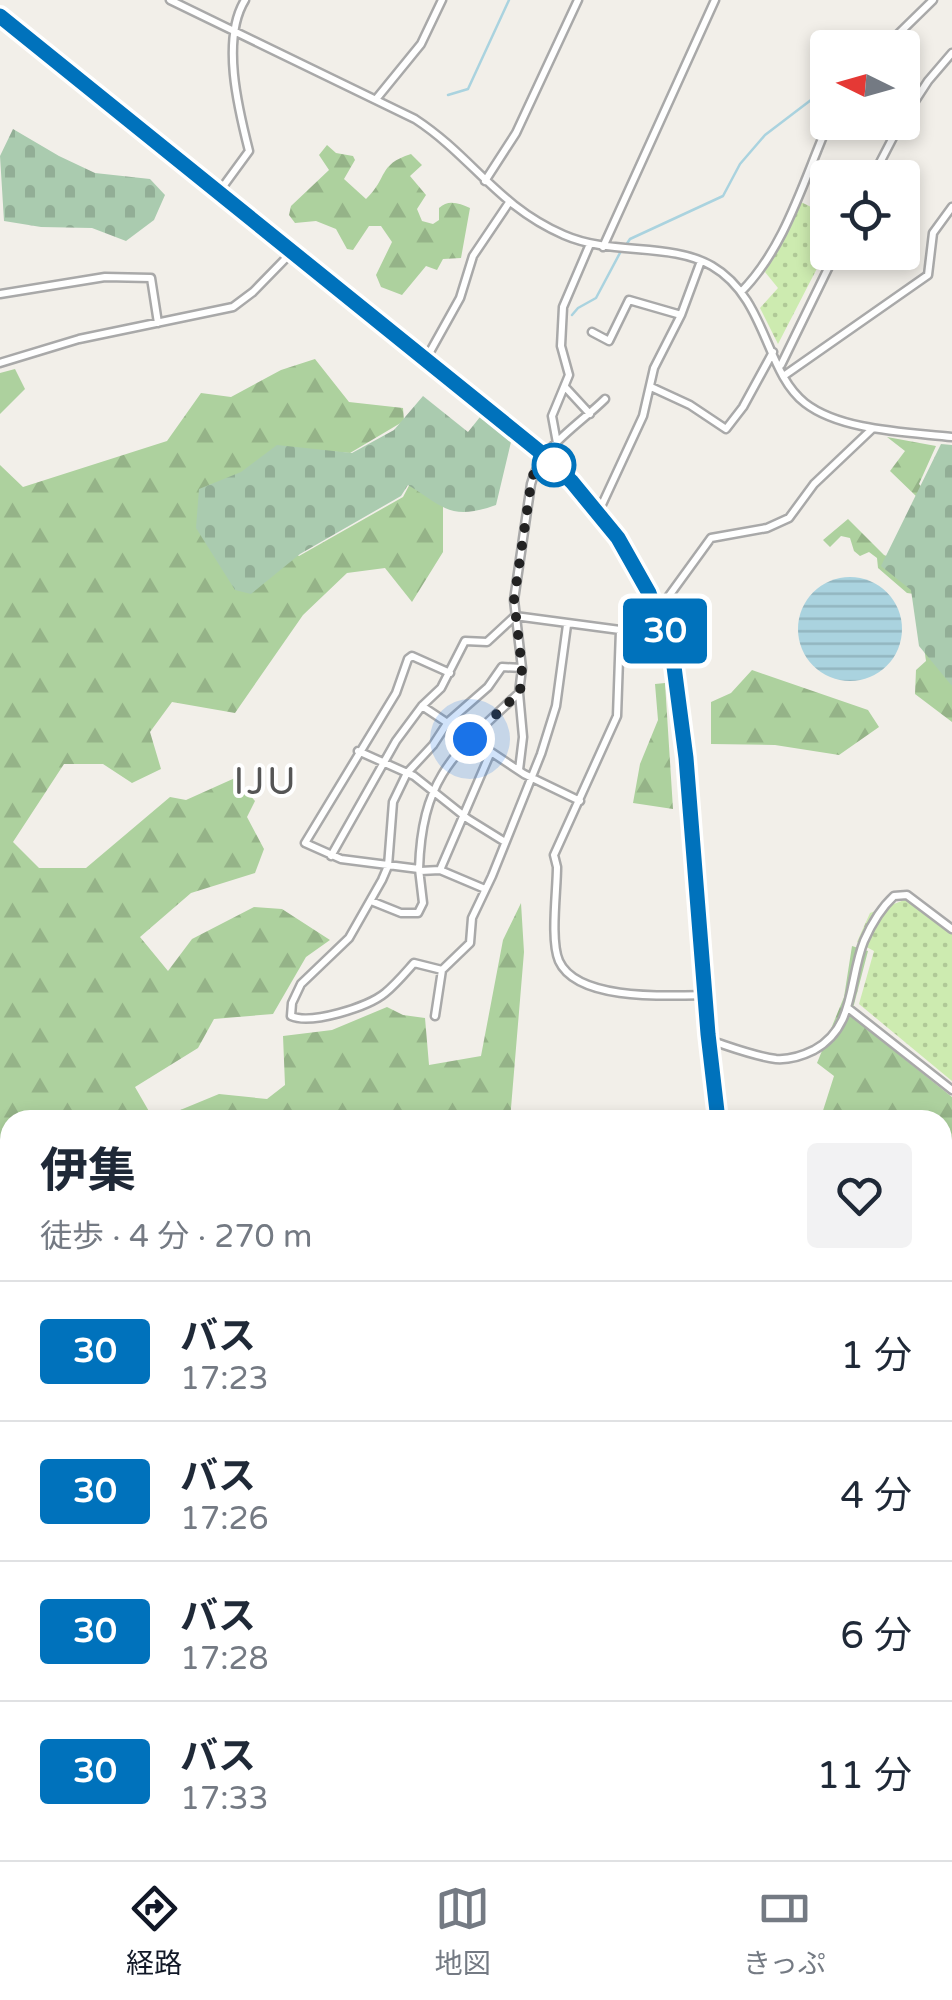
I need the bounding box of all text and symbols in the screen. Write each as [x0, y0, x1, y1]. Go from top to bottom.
north arrow [810, 30, 920, 140]
map controls [810, 30, 920, 270]
button: locate [810, 160, 920, 270]
unlabelled marker [533, 444, 575, 486]
line badge: 30 [620, 598, 710, 664]
text: 30 [643, 610, 687, 652]
your location [445, 714, 495, 764]
district label: IJU [234, 759, 298, 805]
text: 伊集 [40, 1143, 136, 1201]
button: heart [807, 1143, 912, 1248]
text: 徒歩 · 4 分 · 270 m [40, 1218, 312, 1256]
text: バス [180, 1314, 256, 1360]
text: 30 [73, 1330, 117, 1372]
text: 1 分 [840, 1333, 912, 1379]
text: 17:23 [180, 1360, 269, 1398]
text: バス [180, 1454, 256, 1500]
text: 30 [73, 1470, 117, 1512]
text: 4 分 [840, 1473, 912, 1519]
text: 17:26 [180, 1500, 269, 1538]
text: バス [180, 1594, 256, 1640]
text: 30 [73, 1610, 117, 1652]
text: 6 分 [840, 1613, 912, 1659]
text: 17:28 [180, 1640, 269, 1678]
text: バス [180, 1734, 256, 1780]
text: 30 [73, 1750, 117, 1792]
text: 11 分 [816, 1753, 912, 1799]
text: 17:33 [180, 1780, 269, 1818]
tab: 経路 [126, 1881, 182, 1981]
tab: 地図 [435, 1881, 491, 1981]
tab: きっぷ [743, 1881, 826, 1981]

